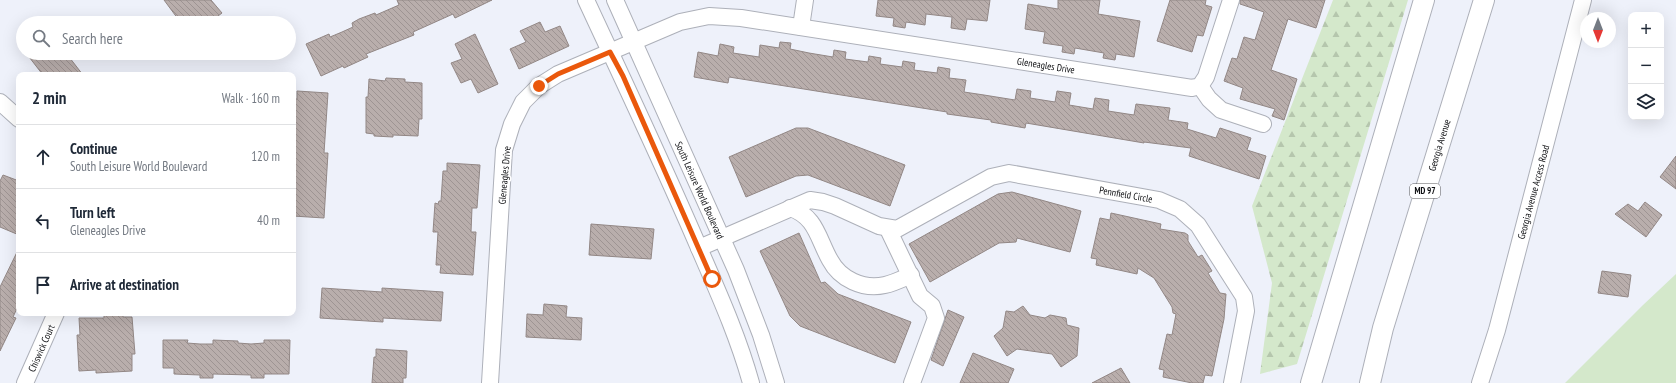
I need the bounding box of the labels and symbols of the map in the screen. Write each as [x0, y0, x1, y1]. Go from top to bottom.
north arrow [1580, 12, 1616, 48]
street label: Gleneagles Drive [1016, 55, 1076, 76]
route end [530, 77, 548, 95]
street label: Georgia Avenue [1425, 118, 1454, 173]
street label: South Leisure World Boulevard [672, 139, 727, 241]
street label: Georgia Avenue Access Road [1515, 144, 1552, 241]
street label: Gleneagles Drive [495, 145, 514, 205]
street label: Pennfield Circle [1098, 183, 1154, 206]
road number: MD 97 [1410, 184, 1440, 198]
route start [703, 270, 721, 288]
street label: Chiswick Court [25, 322, 58, 374]

